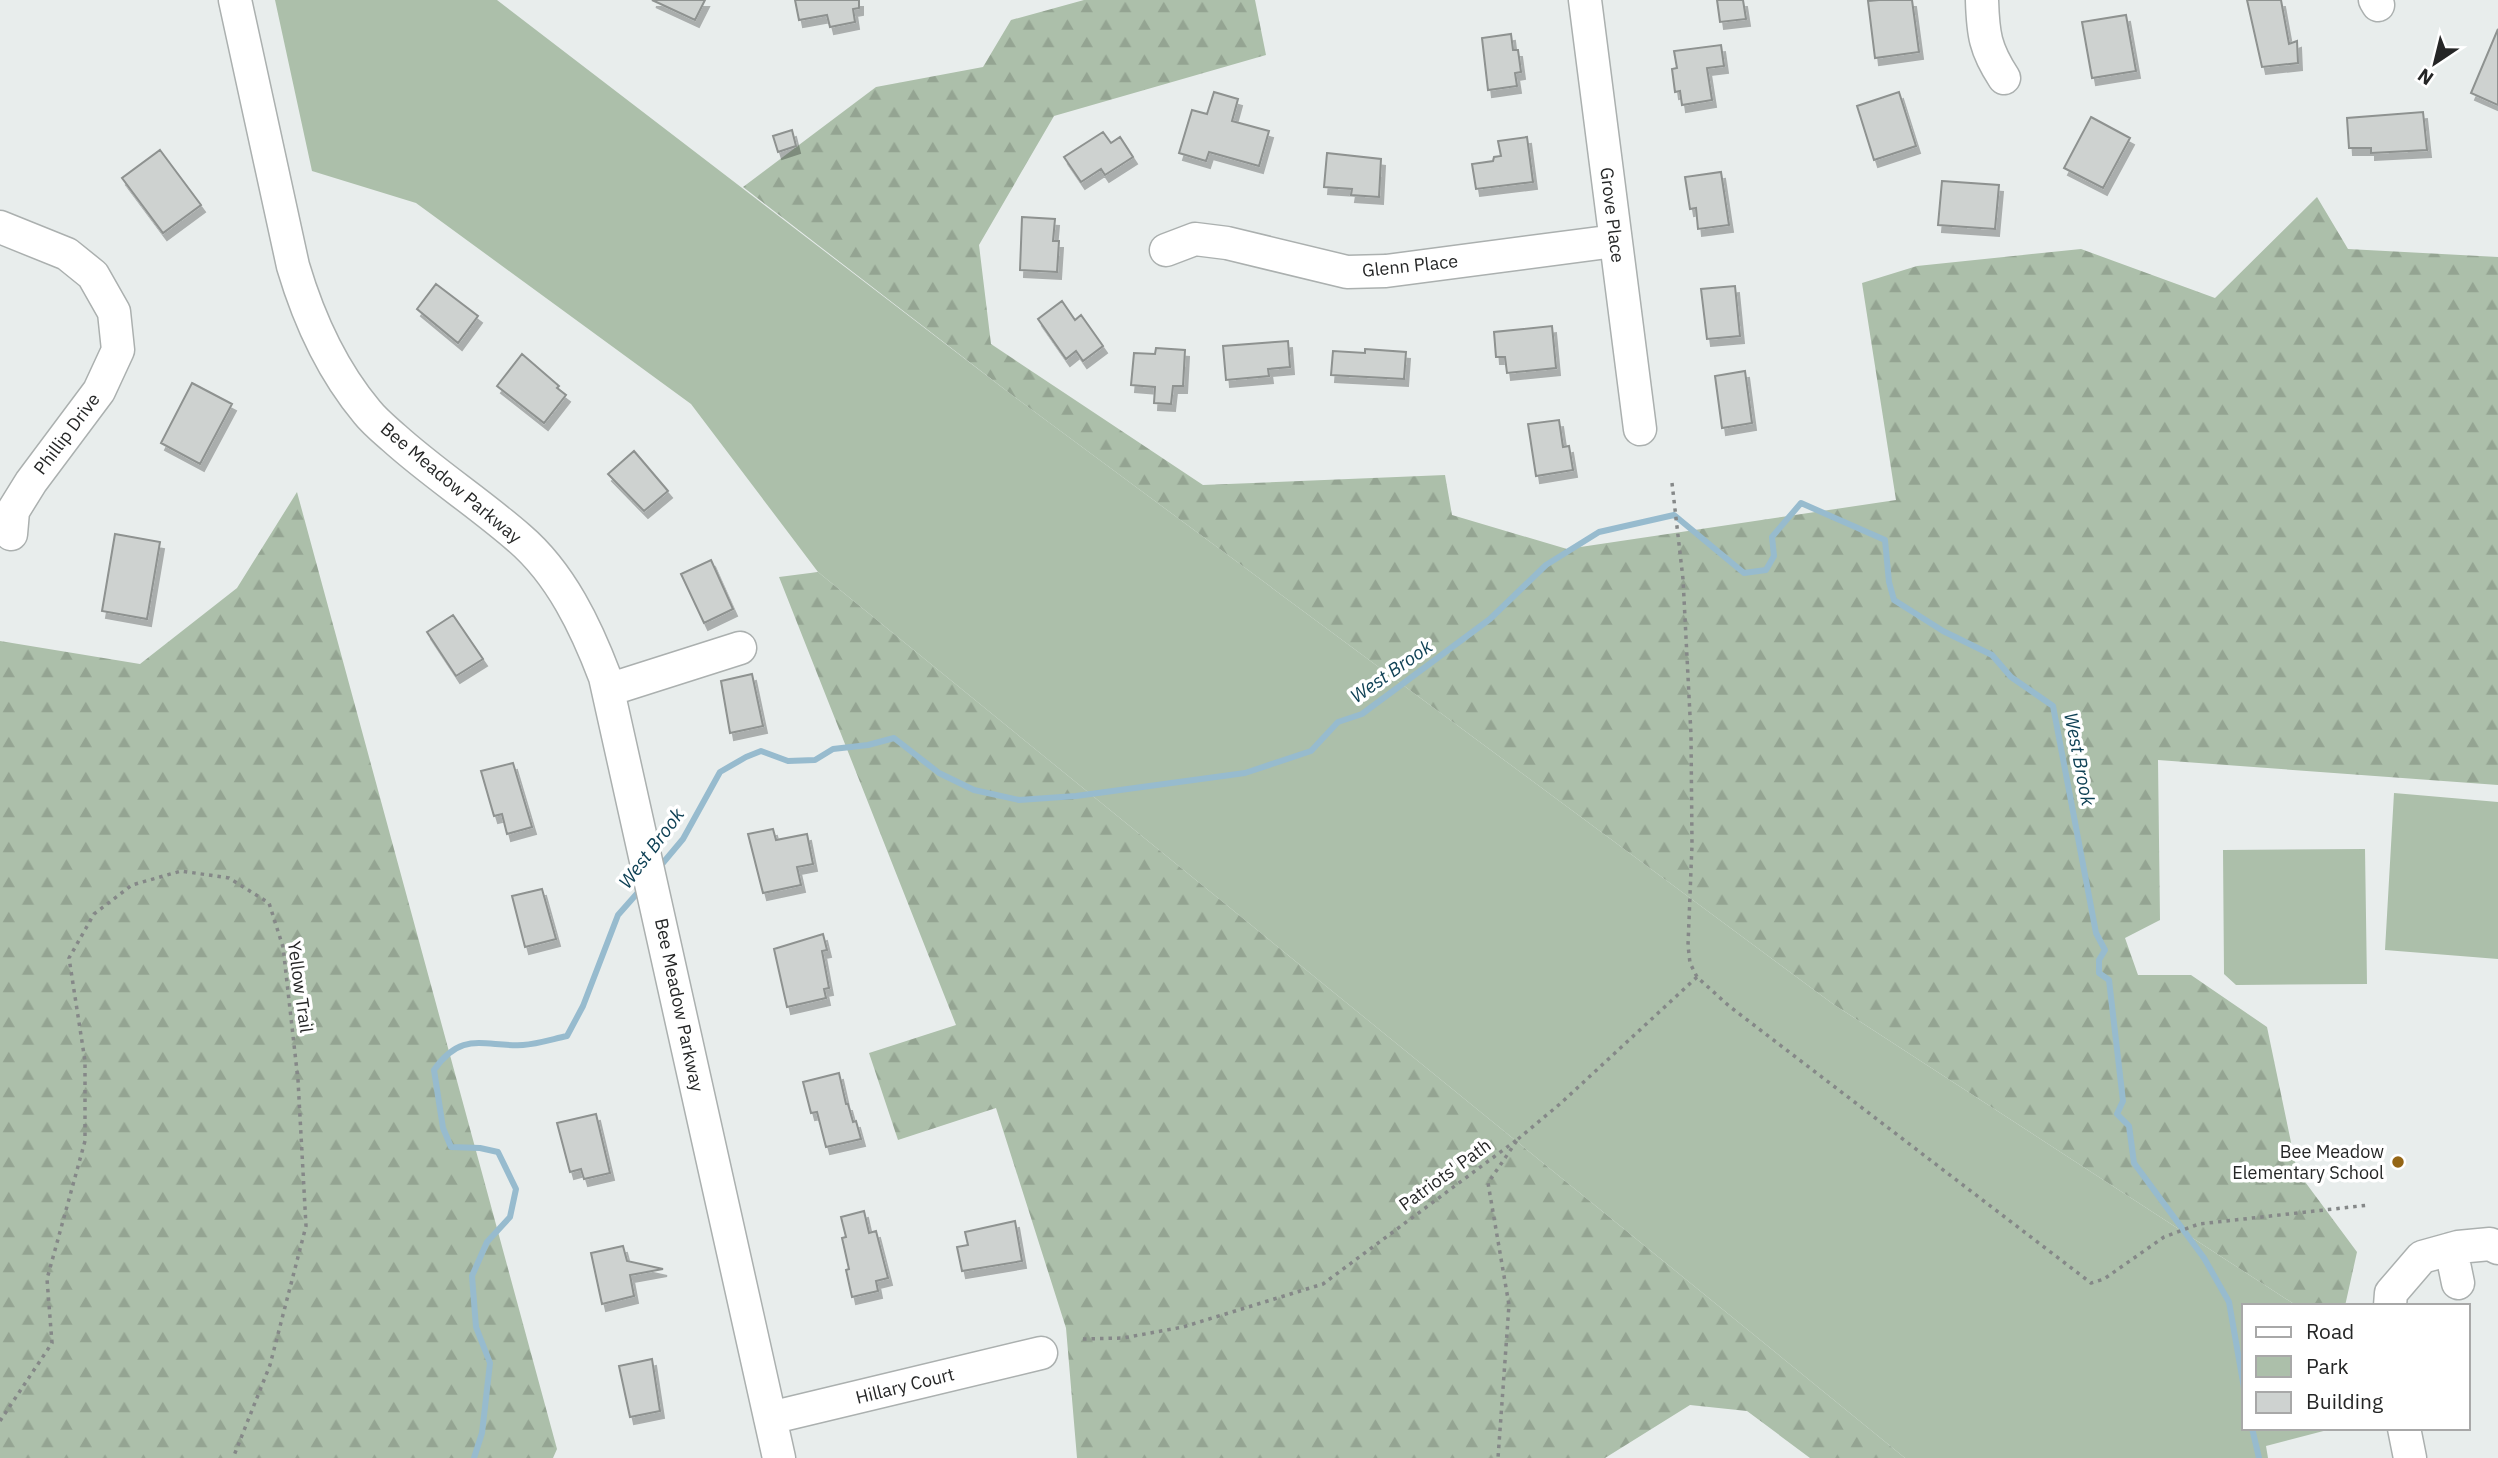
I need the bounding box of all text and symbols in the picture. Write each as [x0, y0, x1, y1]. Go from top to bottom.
north arrow [2400, 28, 2470, 98]
text: N [2413, 63, 2438, 91]
street label: Grove Place [1595, 166, 1630, 264]
street label: Glenn Place [1361, 249, 1459, 282]
street label: Phillip Drive [28, 388, 105, 479]
street label: Bee Meadow Parkway [376, 417, 527, 548]
water label: West Brook [1345, 633, 1438, 708]
water label: West Brook [2059, 710, 2101, 809]
water label: West Brook [613, 802, 690, 893]
street label: Bee Meadow Parkway [650, 916, 709, 1094]
street label: Yellow Trail [283, 940, 318, 1034]
street label: Patriots' Path [1394, 1133, 1495, 1216]
place label: Bee Meadow Elementary School [2232, 1140, 2384, 1184]
marker: Bee Meadow Elementary School [2390, 1154, 2406, 1170]
legend [2242, 1304, 2470, 1430]
text: Road [2306, 1317, 2354, 1345]
text: Park [2306, 1352, 2349, 1380]
street label: Hillary Court [853, 1362, 957, 1409]
text: Building [2306, 1387, 2383, 1415]

